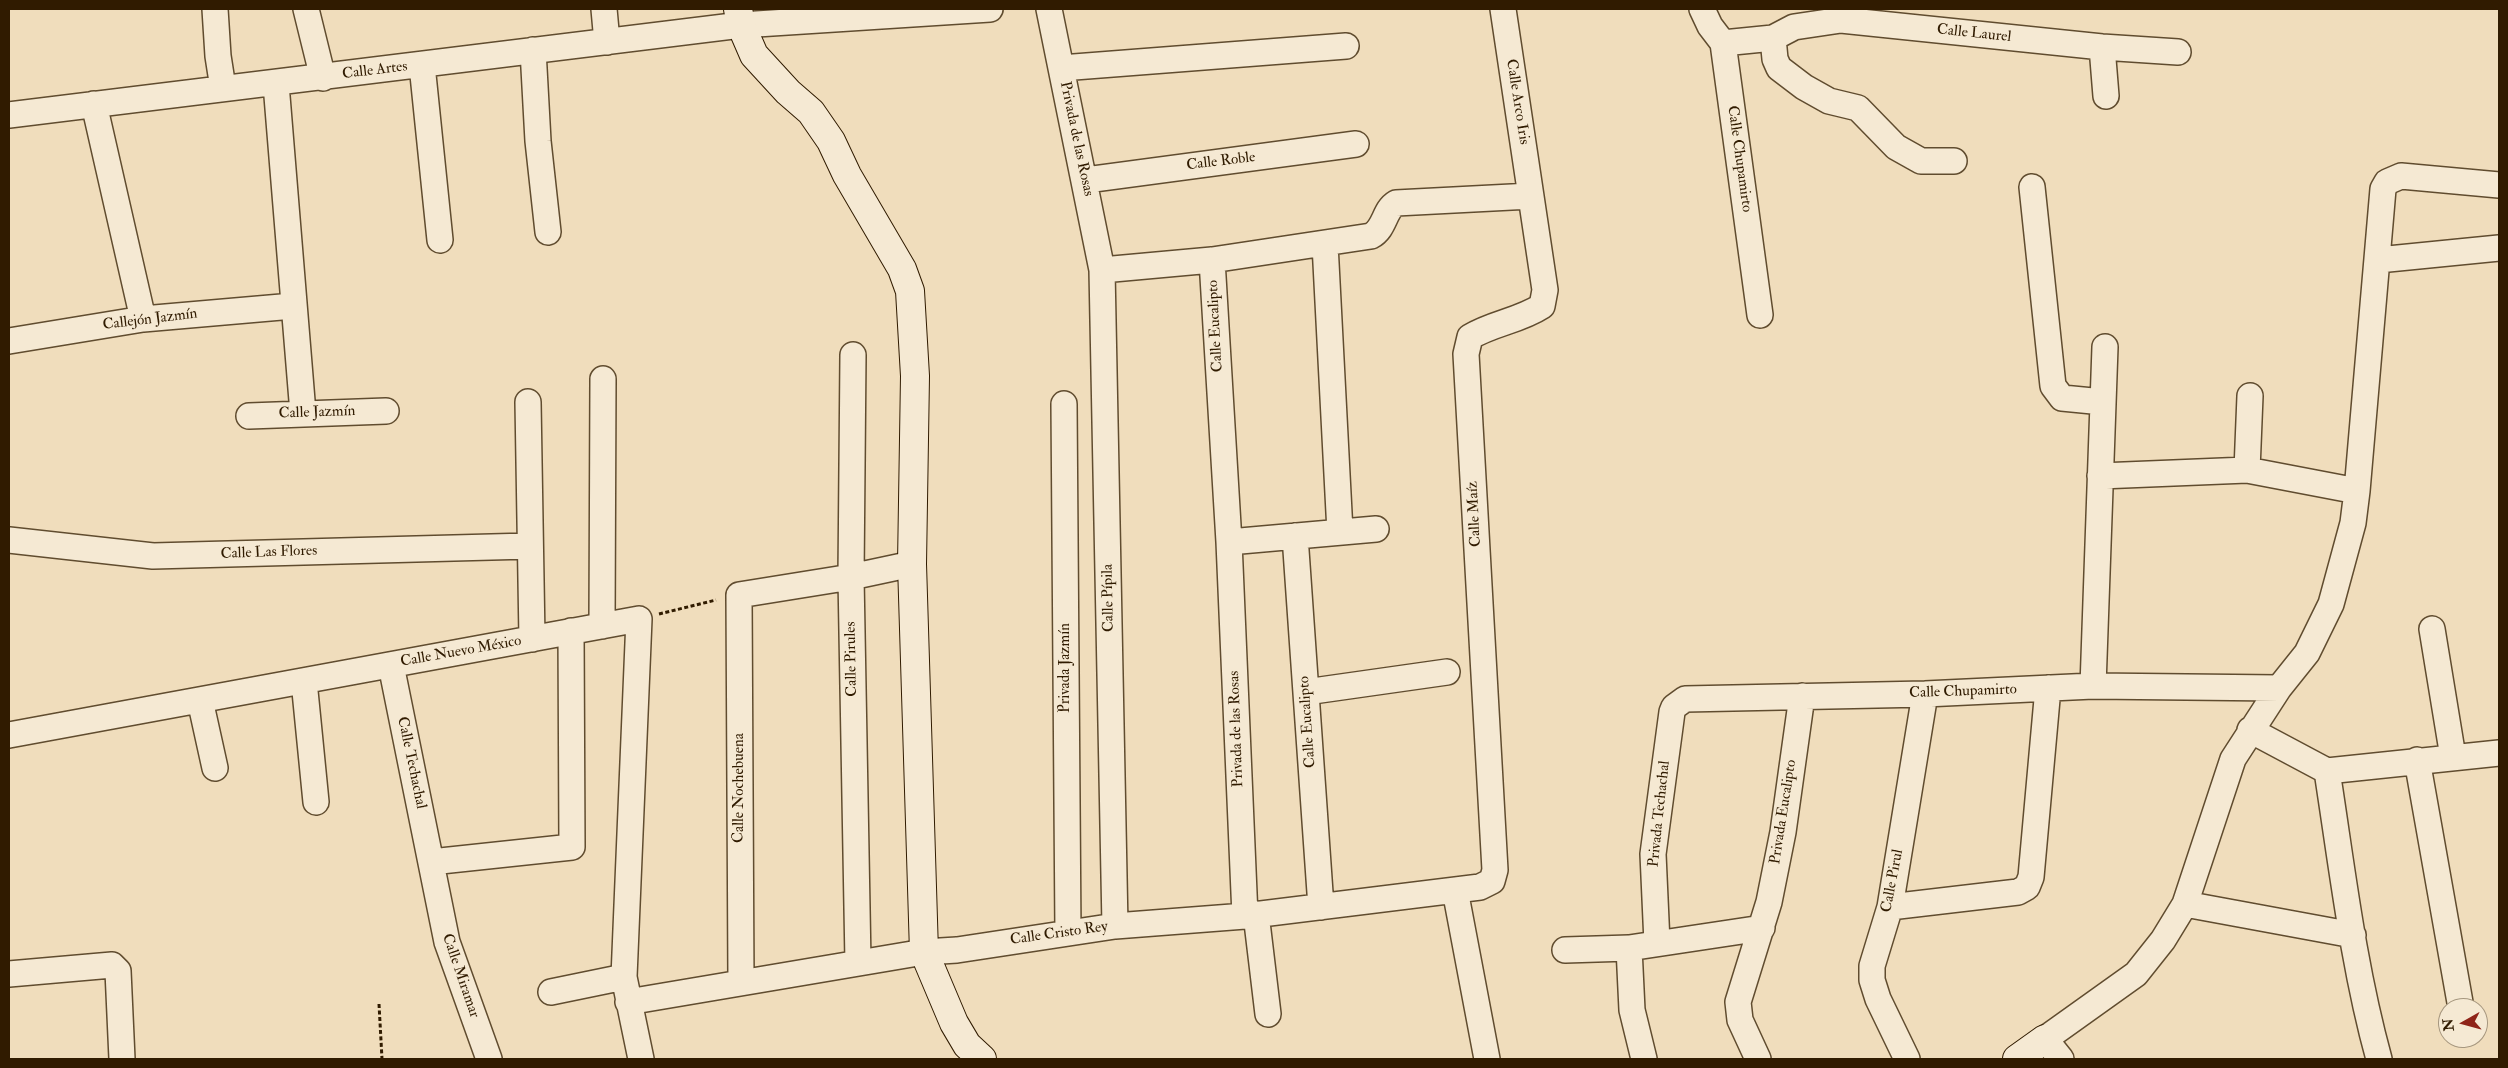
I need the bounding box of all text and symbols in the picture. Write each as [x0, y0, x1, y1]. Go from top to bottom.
street label: Calle Laurel [1936, 21, 2012, 47]
street label: Calle Artes [341, 58, 409, 84]
street label: Calle Arco Iris [1501, 58, 1533, 146]
street label: Privada de las Rosas [1055, 80, 1097, 198]
street label: Calle Chupamirto [1723, 104, 1755, 214]
street label: Calle Roble [1186, 149, 1256, 175]
street label: Calle Eucalipto [1205, 279, 1227, 373]
street label: Callejón Jazmín [102, 305, 198, 335]
street label: Calle Jazmín [278, 403, 356, 423]
street label: Calle Maíz [1464, 481, 1486, 547]
street label: Calle Las Flores [220, 542, 318, 564]
street label: Calle Pípila [1099, 564, 1119, 632]
street label: Calle Pirules [842, 621, 862, 697]
street label: Privada Jazmín [1057, 623, 1075, 713]
street label: Calle Nuevo México [399, 633, 523, 671]
street label: Privada de las Rosas [1226, 670, 1248, 788]
street label: Calle Eucalipto [1296, 675, 1320, 769]
street label: Calle Chupamirto [1909, 681, 2017, 703]
street label: Calle Techachal [392, 715, 430, 811]
street label: Calle Nochebuena [731, 733, 749, 843]
street label: Privada Eucalipto [1767, 758, 1801, 866]
street label: Privada Techachal [1645, 760, 1675, 868]
street label: Calle Pirul [1878, 848, 1908, 914]
street label: Calle Cristo Rey [1009, 918, 1109, 950]
street label: Calle Miramar [437, 932, 483, 1020]
north arrow [2438, 998, 2488, 1048]
text: N [2439, 1018, 2458, 1032]

